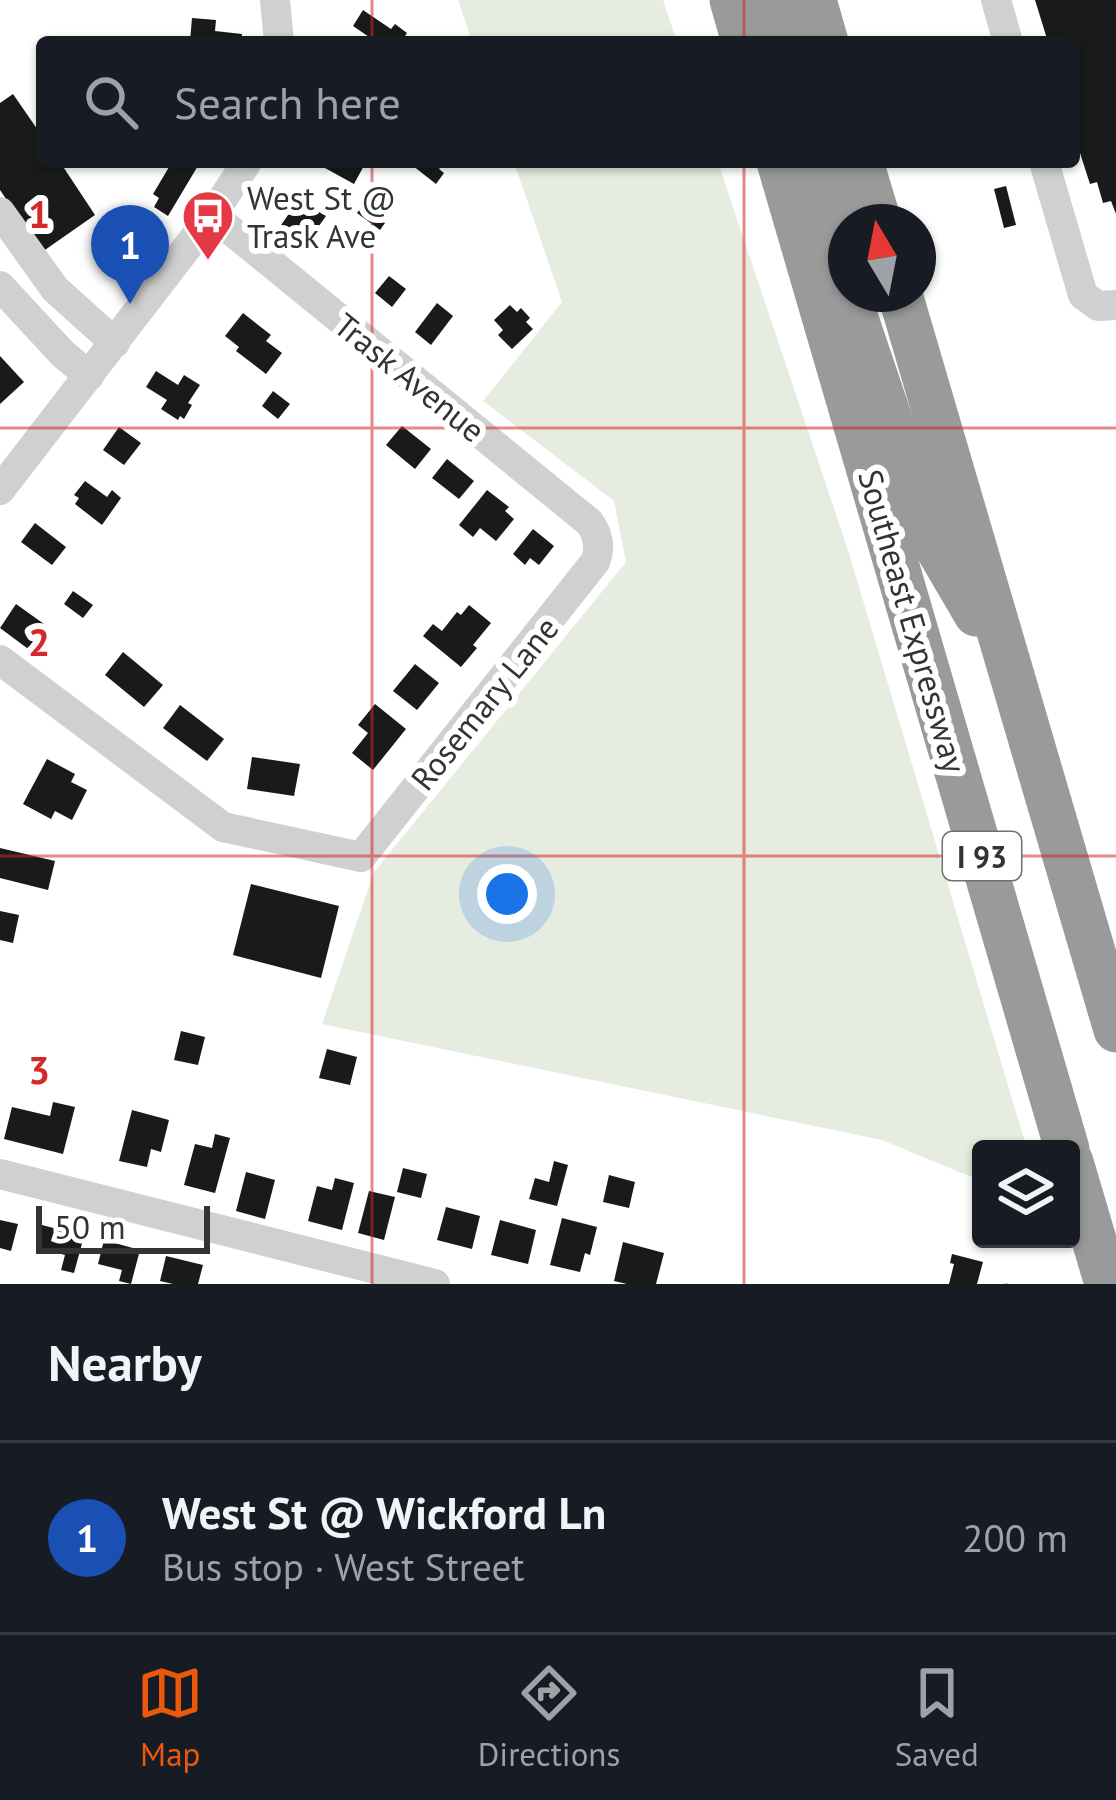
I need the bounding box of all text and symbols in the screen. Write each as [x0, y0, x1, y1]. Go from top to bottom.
search box [36, 36, 1080, 168]
icon: search [78, 69, 144, 135]
text: Search here [174, 73, 401, 131]
place label: West St @ Trask Ave [247, 176, 396, 257]
text: 1 [28, 188, 50, 239]
bus stop icon: West St @ Trask Ave [180, 188, 236, 262]
north arrow [828, 204, 936, 312]
pin: 1 [91, 205, 169, 304]
street label: Trask Avenue [326, 303, 494, 451]
street label: Southeast Expressway [849, 464, 977, 778]
street label: Rosemary Lane [401, 607, 567, 799]
text: 2 [28, 616, 50, 667]
road number: I 93 [943, 832, 1021, 880]
your location [477, 864, 537, 924]
text: 3 [28, 1044, 50, 1095]
map controls [972, 1140, 1080, 1248]
button: layers [972, 1140, 1080, 1248]
scale bar [36, 1200, 210, 1253]
text: 50 m [54, 1205, 126, 1248]
text: Nearby [48, 1329, 202, 1395]
text: West St @ Wickford Ln [162, 1483, 606, 1541]
text: 1 [76, 1512, 98, 1563]
text: 200 m [962, 1512, 1068, 1563]
text: Bus stop · West Street [162, 1541, 524, 1592]
tab: Map [137, 1660, 203, 1775]
tab: Directions [478, 1660, 620, 1775]
tab: Saved [895, 1660, 979, 1775]

